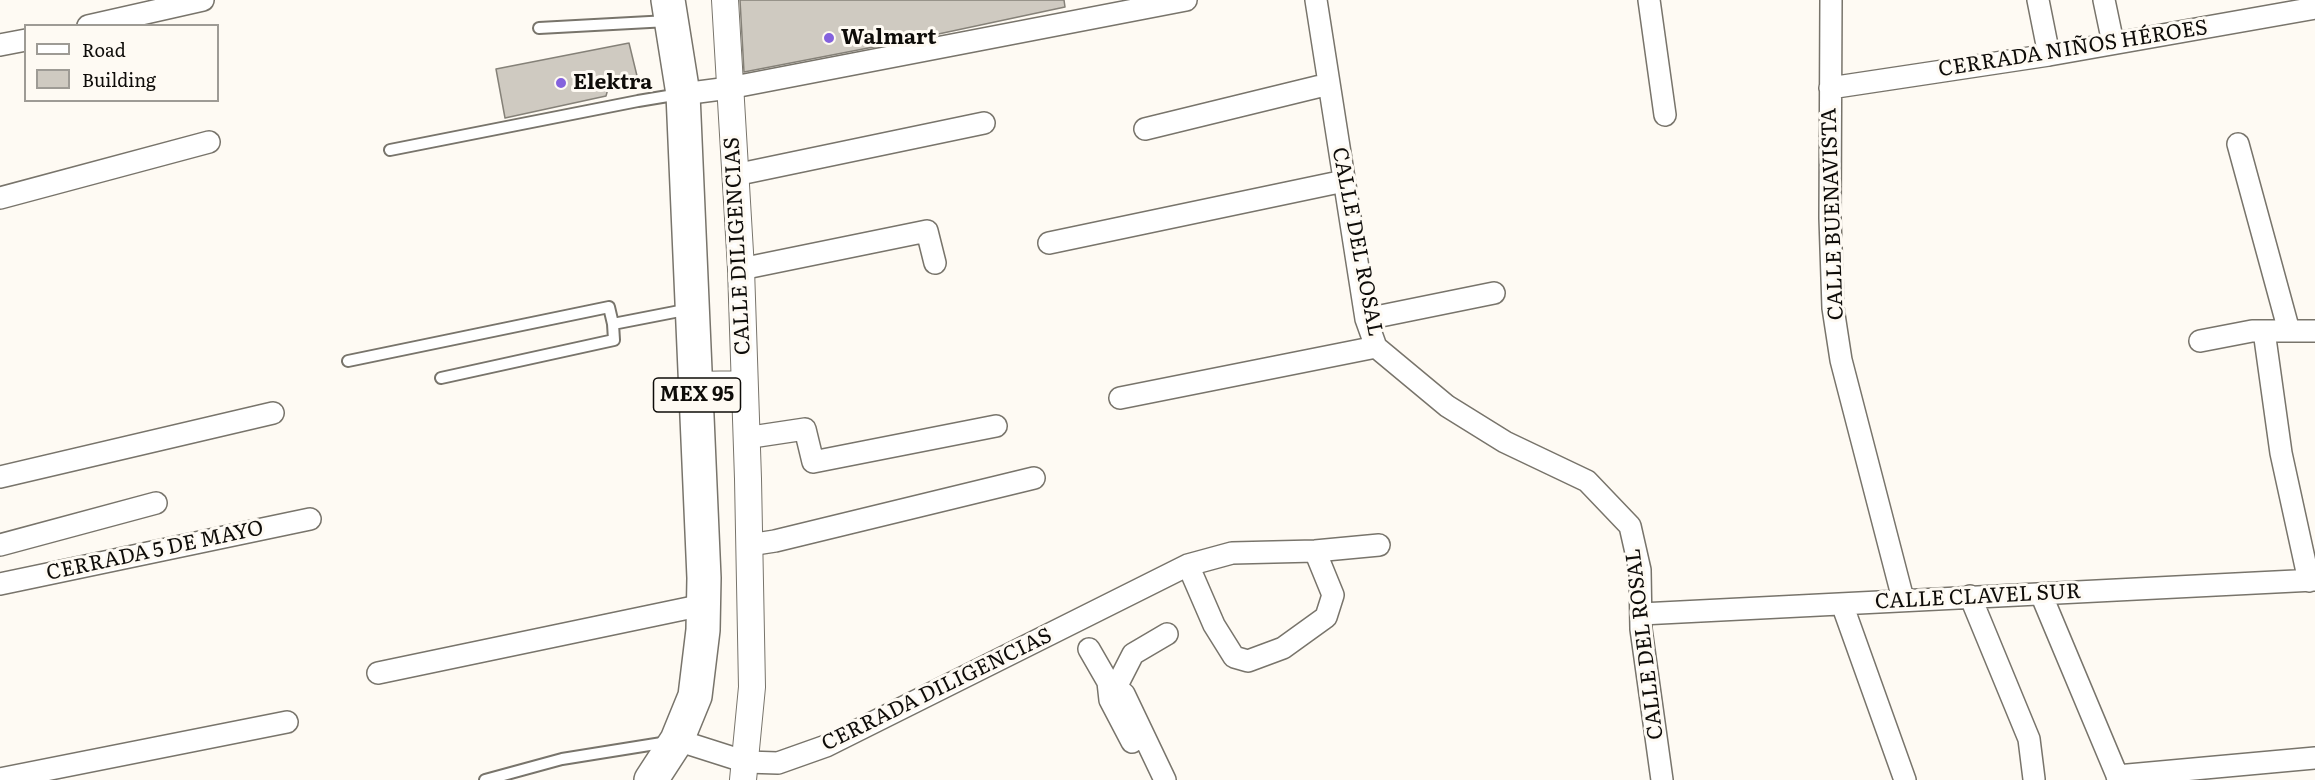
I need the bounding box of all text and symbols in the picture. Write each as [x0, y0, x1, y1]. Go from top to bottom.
street label: CERRADA NIÑOS HÉROES [1937, 15, 2209, 83]
legend [24, 24, 219, 102]
place label: Walmart [841, 25, 937, 51]
marker: Walmart [822, 31, 836, 45]
text: Road [82, 36, 126, 63]
text: Building [82, 66, 156, 93]
place label: Elektra [573, 70, 652, 96]
marker: Elektra [554, 76, 568, 90]
street label: CALLE BUENAVISTA [1817, 107, 1849, 321]
street label: CALLE DILIGENCIAS [720, 136, 756, 356]
street label: CALLE DEL ROSAL [1326, 145, 1388, 339]
road number: MEX 95 [654, 378, 740, 412]
street label: CERRADA 5 DE MAYO [44, 516, 266, 586]
street label: CALLE DEL ROSAL [1621, 547, 1669, 741]
street label: CALLE CLAVEL SUR [1874, 579, 2082, 615]
street label: CERRADA DILIGENCIAS [818, 623, 1056, 757]

